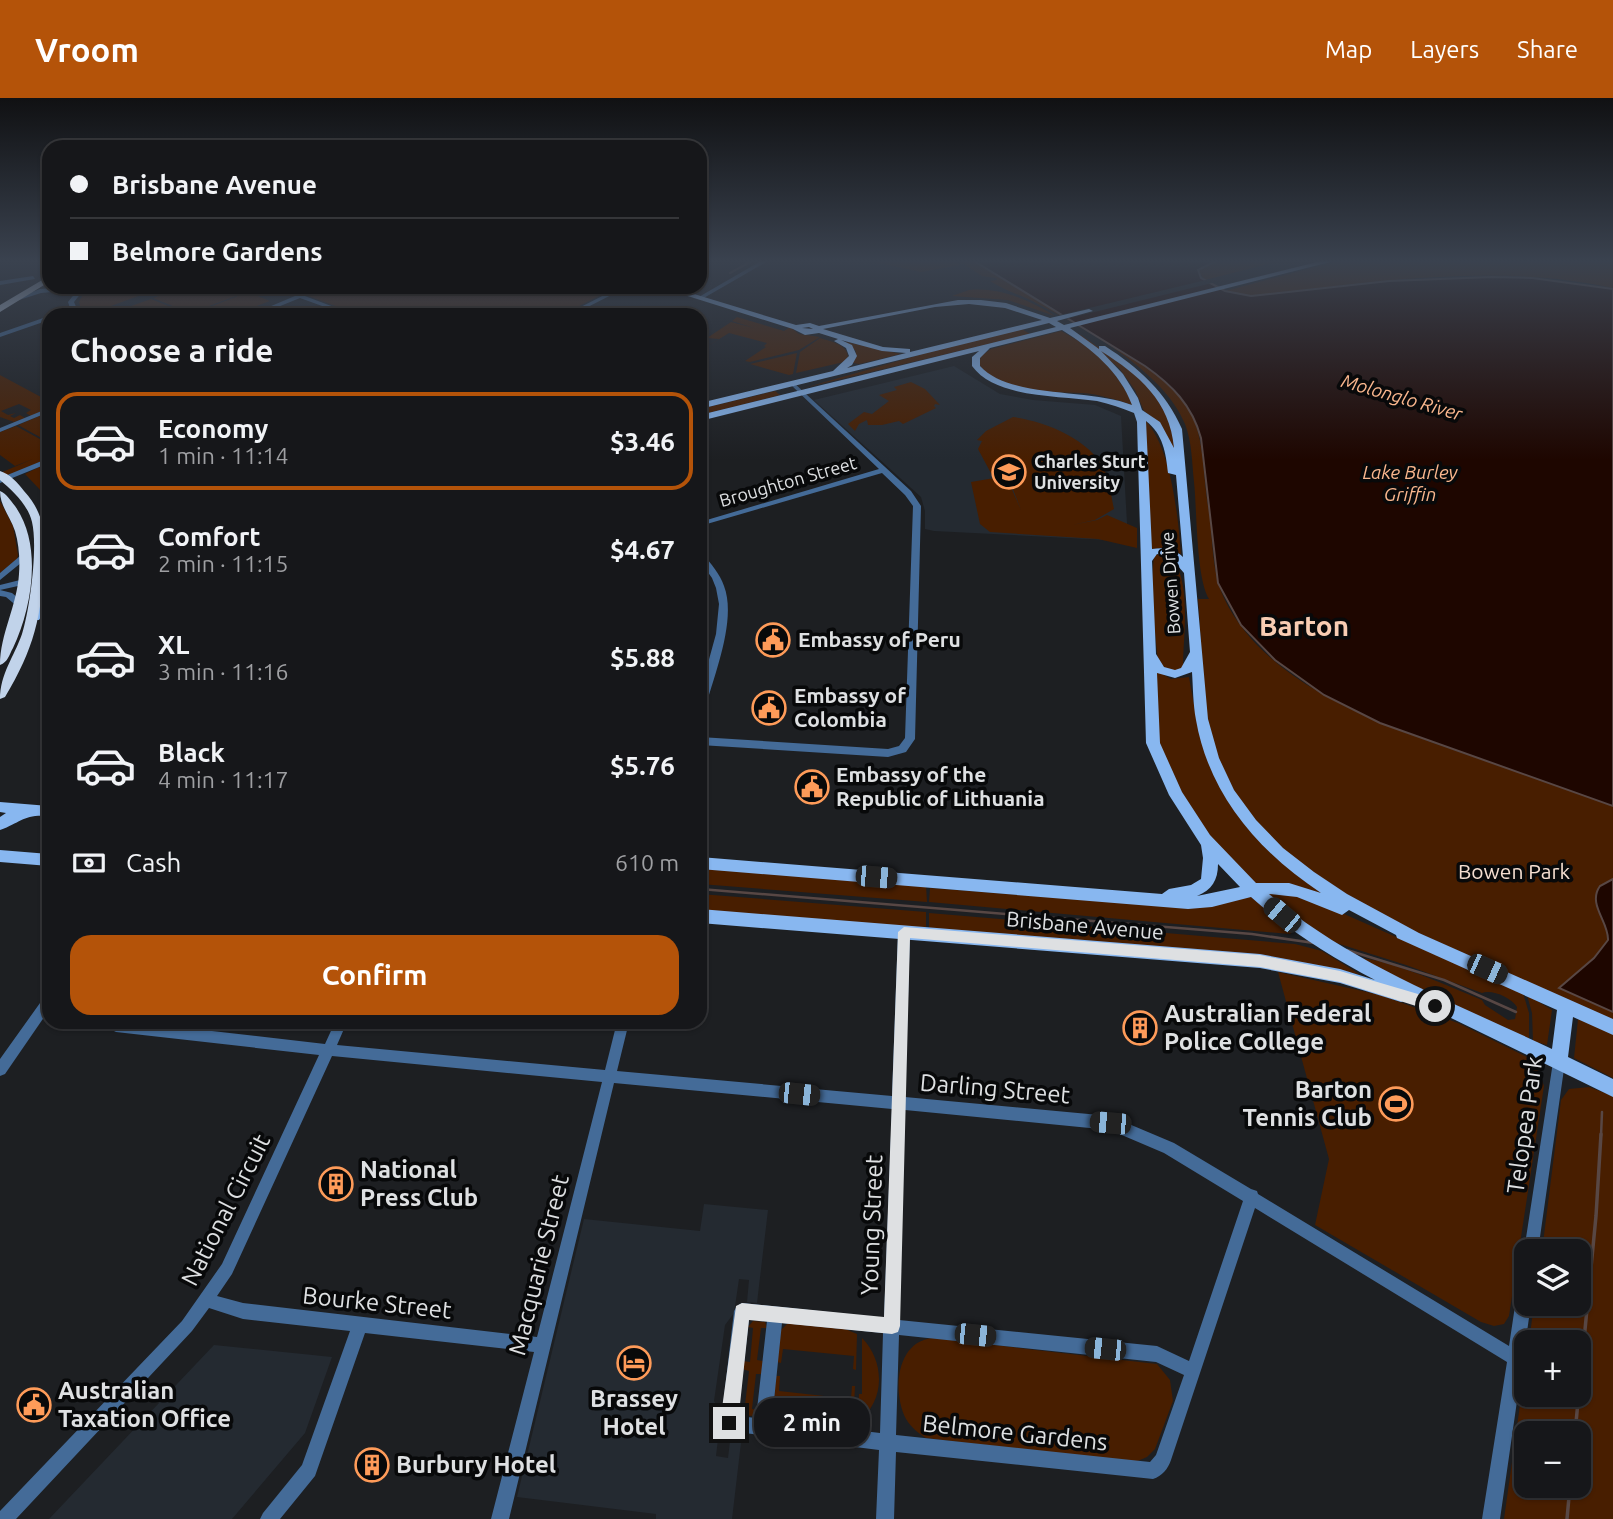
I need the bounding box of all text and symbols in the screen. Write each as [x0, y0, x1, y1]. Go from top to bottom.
text: Vroom [35, 31, 139, 68]
text: Map [1325, 36, 1372, 63]
text: Layers [1410, 36, 1479, 63]
text: Share [1517, 36, 1578, 63]
text: Brisbane Avenue [112, 170, 317, 199]
text: Belmore Gardens [112, 237, 322, 266]
text: Choose a ride [70, 332, 273, 368]
water label: Molonglo River [1339, 369, 1466, 425]
icon: car [74, 410, 137, 473]
text: Economy [158, 414, 268, 443]
text: $3.46 [610, 427, 675, 456]
text: 1 min · 11:14 [158, 443, 289, 468]
place label: Charles Sturt University [1034, 451, 1146, 492]
street label: Broughton Street [717, 452, 859, 510]
school or university icon: Charles Sturt University [990, 453, 1028, 491]
water label: Lake Burley Griffin [1362, 461, 1459, 505]
icon: car [74, 518, 137, 581]
text: Comfort [158, 522, 261, 551]
street label: Bowen Drive [1156, 531, 1184, 635]
text: $4.67 [610, 535, 675, 564]
text: 2 min · 11:15 [158, 551, 289, 576]
district label: Barton [1259, 610, 1349, 641]
public building icon: Embassy of Peru [754, 621, 792, 659]
icon: car [74, 626, 137, 689]
place label: Embassy of Peru [798, 627, 961, 651]
text: XL [158, 630, 189, 659]
text: $5.88 [610, 643, 675, 672]
text: 3 min · 11:16 [158, 659, 289, 684]
place label: Embassy of Colombia [794, 683, 906, 731]
public building icon: Embassy of Colombia [750, 689, 788, 727]
icon: car [74, 734, 137, 797]
text: Black [158, 738, 225, 767]
text: $5.76 [610, 751, 675, 780]
place label: Embassy of the Republic of Lithuania [836, 762, 1045, 810]
text: 4 min · 11:17 [158, 767, 289, 792]
public building icon: Embassy of the Republic of Lithuania [793, 768, 831, 806]
icon: cash [70, 844, 108, 882]
text: Cash [126, 848, 181, 877]
text: 610 m [615, 850, 679, 875]
park label: Bowen Park [1458, 859, 1570, 883]
car [855, 865, 898, 889]
car [1260, 893, 1305, 937]
street label: Brisbane Avenue [1005, 906, 1165, 944]
button: Confirm [70, 935, 679, 1015]
car [1464, 951, 1511, 987]
route start [1419, 990, 1451, 1022]
place label: Australian Federal Police College [1164, 1000, 1371, 1055]
building icon: Australian Federal Police College [1121, 1009, 1159, 1047]
street label: Telopea Park [1501, 1054, 1548, 1195]
street label: Darling Street [919, 1068, 1072, 1109]
place label: Barton Tennis Club [1243, 1076, 1372, 1131]
car [778, 1081, 821, 1107]
sports icon: Barton Tennis Club [1377, 1085, 1415, 1123]
car [1089, 1111, 1132, 1135]
street label: National Circuit [176, 1129, 276, 1290]
street label: Young Street [856, 1154, 887, 1296]
place label: National Press Club [360, 1156, 478, 1211]
building icon: National Press Club [317, 1165, 355, 1203]
street label: Macquarie Street [503, 1171, 574, 1358]
map controls [1514, 1239, 1591, 1498]
button: layers [1514, 1239, 1591, 1316]
street label: Bourke Street [301, 1281, 453, 1324]
car [954, 1322, 997, 1348]
button: + [1514, 1330, 1591, 1407]
car [1084, 1336, 1127, 1362]
hotel icon: Brassey Hotel [615, 1344, 653, 1382]
place label: Australian Taxation Office [58, 1377, 231, 1432]
place label: Brassey Hotel [590, 1385, 678, 1440]
public building icon: Australian Taxation Office [15, 1386, 53, 1424]
callout: 2 min [754, 1398, 869, 1448]
route end [713, 1407, 745, 1439]
street label: Belmore Gardens [921, 1409, 1109, 1456]
text: 2 min [783, 1410, 841, 1435]
button: − [1514, 1421, 1591, 1498]
building icon: Burbury Hotel [353, 1446, 391, 1484]
place label: Burbury Hotel [396, 1451, 556, 1478]

